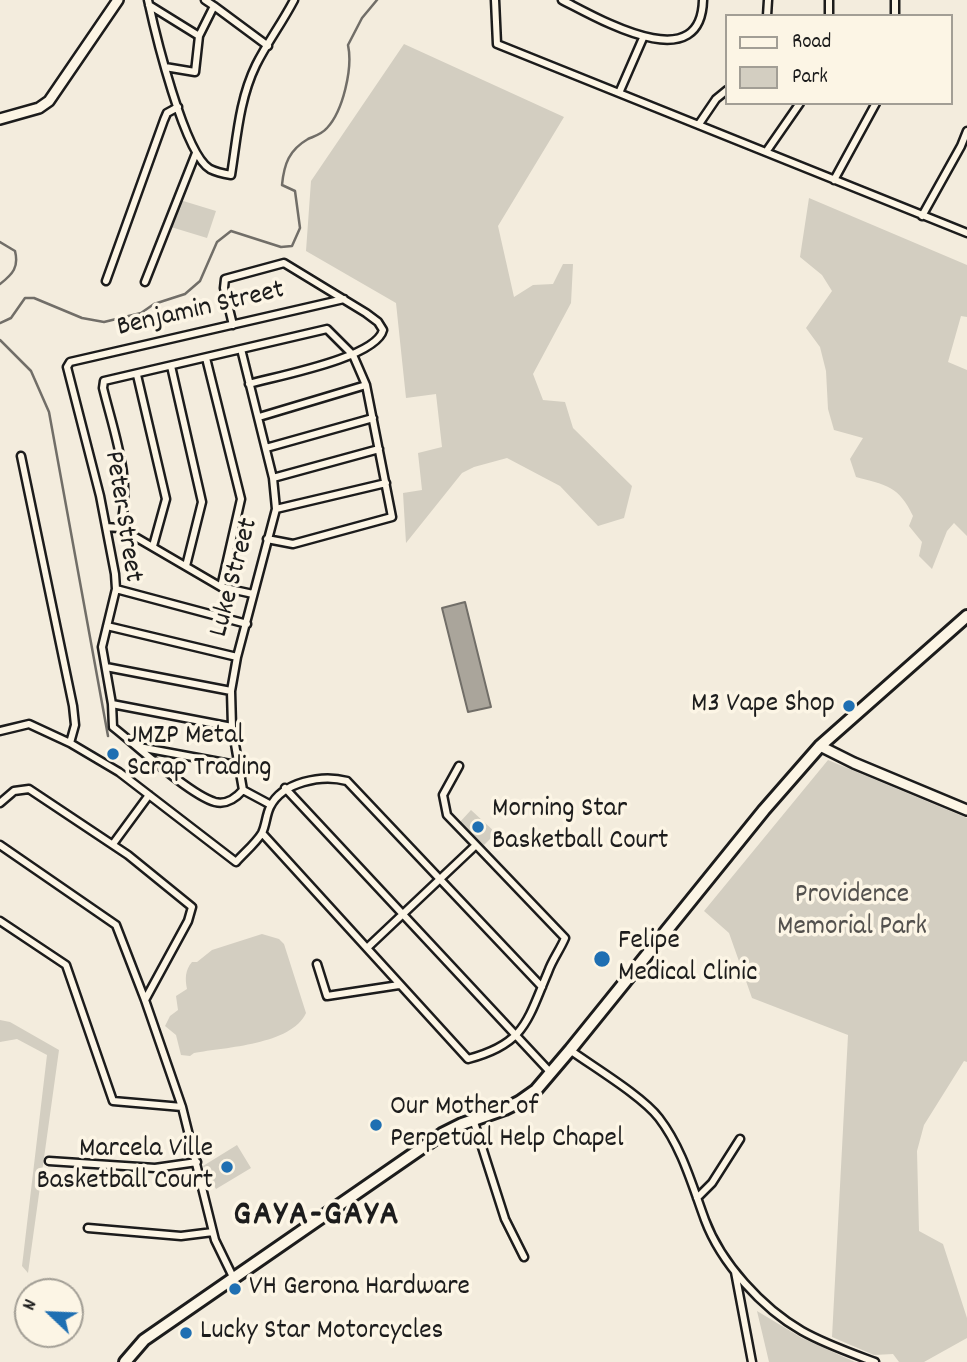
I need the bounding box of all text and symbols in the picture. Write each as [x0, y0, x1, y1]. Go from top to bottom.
legend [726, 14, 953, 105]
text: Road [792, 28, 831, 58]
text: Park [792, 63, 828, 93]
street label: Benjamin Street [114, 275, 288, 347]
street label: Peter Street [94, 449, 148, 585]
street label: Luke Street [204, 515, 268, 641]
place label: M3 Vape Shop [691, 689, 835, 723]
marker: M3 Vape Shop [841, 698, 857, 714]
place label: JMZP Metal Scrap Trading [127, 721, 272, 787]
marker: JMZP Metal Scrap Trading [105, 746, 121, 762]
place label: Morning Star Basketball Court [492, 794, 668, 860]
marker: Morning Star Basketball Court [470, 819, 486, 835]
park label: Providence Memorial Park [777, 880, 927, 946]
place label: Felipe Medical Clinic [618, 926, 757, 992]
marker: Felipe Medical Clinic [592, 949, 612, 969]
place label: Our Mother of Perpetual Help Chapel [390, 1092, 624, 1158]
marker: Our Mother of Perpetual Help Chapel [368, 1117, 384, 1133]
place label: Marcela Ville Basketball Court [37, 1134, 213, 1200]
marker: Marcela Ville Basketball Court [219, 1159, 235, 1175]
district label: GAYA-GAYA [234, 1197, 400, 1239]
place label: VH Gerona Hardware [249, 1272, 470, 1306]
north arrow [14, 1278, 84, 1348]
marker: VH Gerona Hardware [227, 1281, 243, 1297]
text: N [17, 1296, 45, 1315]
place label: Lucky Star Motorcycles [200, 1316, 443, 1350]
marker: Lucky Star Motorcycles [178, 1325, 194, 1341]

